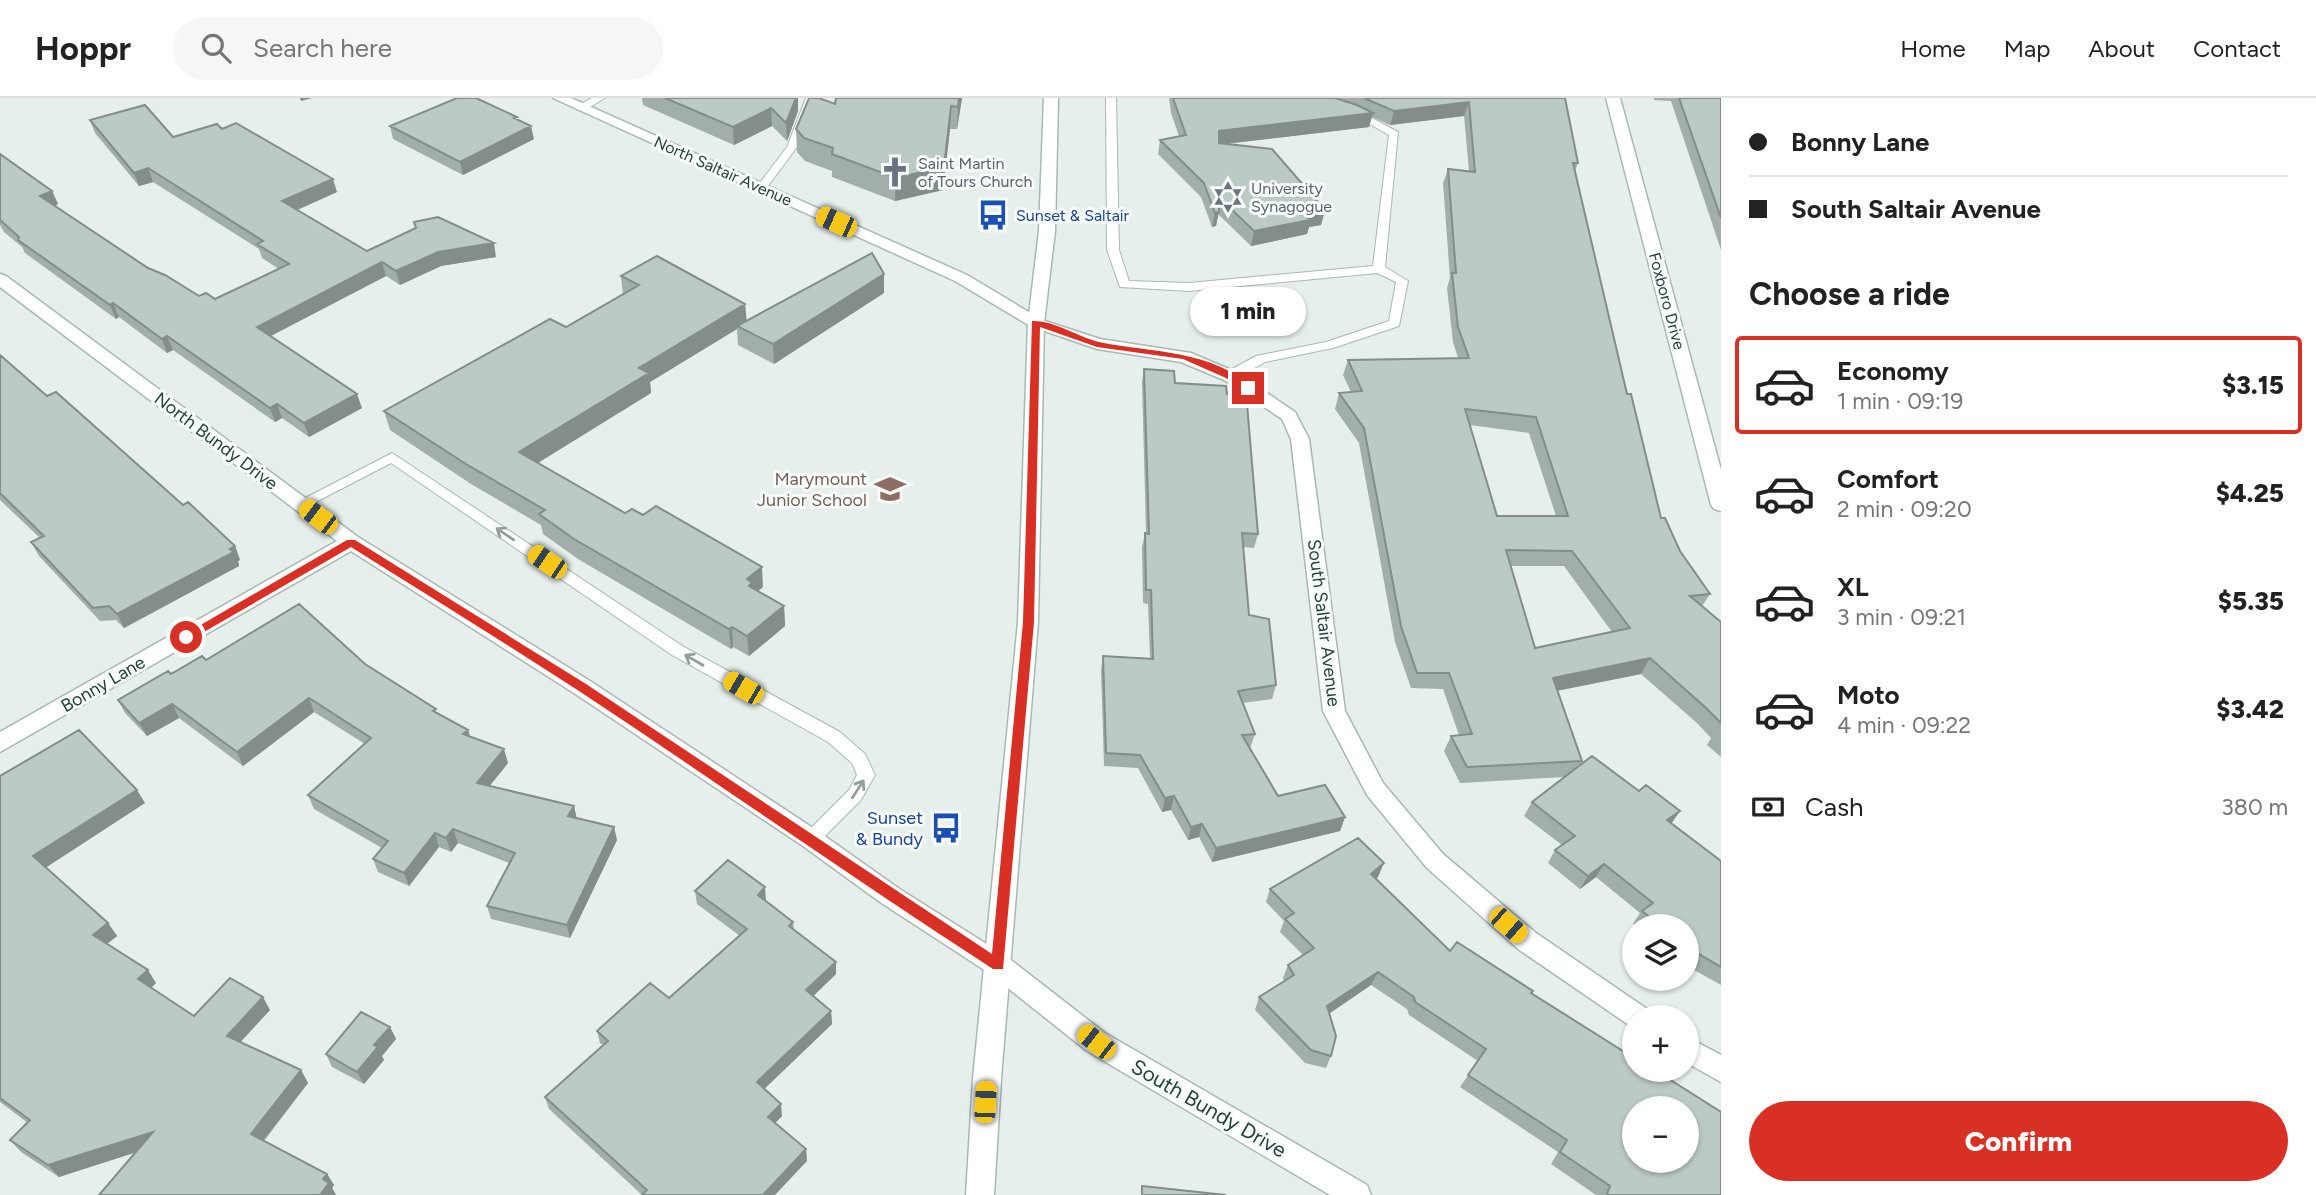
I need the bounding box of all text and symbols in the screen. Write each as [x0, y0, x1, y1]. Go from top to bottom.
search box [173, 17, 663, 80]
text: Hoppr [35, 29, 131, 68]
icon: search [197, 29, 235, 67]
text: Search here [253, 32, 392, 64]
text: Home [1900, 34, 1966, 63]
text: Map [2004, 34, 2050, 63]
text: About [2088, 34, 2155, 63]
text: Contact [2193, 34, 2281, 63]
text: Bonny Lane [1791, 126, 1929, 158]
street label: North Saltair Avenue [651, 132, 795, 210]
place label: Saint Martin of Tours Church [918, 154, 1032, 191]
church icon: Saint Martin of Tours Church [878, 155, 912, 189]
place label: University Synagogue [1251, 179, 1332, 216]
synagogue icon: University Synagogue [1211, 180, 1245, 214]
text: South Saltair Avenue [1791, 193, 2041, 225]
bus stop icon: Sunset & Saltair [976, 198, 1010, 232]
car [813, 204, 860, 240]
place label: Sunset & Saltair [1016, 206, 1130, 225]
street label: Foxboro Drive [1645, 250, 1689, 352]
text: Choose a ride [1749, 275, 1950, 313]
callout: 1 min [1190, 286, 1306, 336]
text: 1 min [1221, 297, 1275, 325]
icon: car [1753, 354, 1816, 417]
text: Economy [1837, 355, 1949, 387]
text: $3.15 [2222, 369, 2284, 401]
route end [1232, 372, 1264, 404]
street label: North Bundy Drive [150, 387, 282, 495]
text: 1 min · 09:19 [1837, 387, 1963, 415]
icon: car [1753, 462, 1816, 525]
text: Comfort [1837, 463, 1939, 495]
place label: Marymount Junior School [757, 468, 867, 511]
school or university icon: Marymount Junior School [873, 472, 907, 506]
text: $4.25 [2216, 477, 2284, 509]
text: 2 min · 09:20 [1837, 495, 1972, 523]
car [295, 496, 342, 538]
one-way arrow [496, 526, 515, 541]
street label: South Saltair Avenue [1303, 538, 1345, 708]
car [524, 542, 571, 582]
icon: car [1753, 570, 1816, 633]
text: XL [1837, 571, 1869, 603]
text: $5.35 [2218, 585, 2284, 617]
text: 3 min · 09:21 [1837, 603, 1966, 631]
route start [170, 621, 202, 653]
street label: Bonny Lane [57, 651, 149, 717]
one-way arrow [684, 653, 704, 667]
car [720, 668, 767, 708]
icon: car [1753, 678, 1816, 741]
text: Moto [1837, 679, 1900, 711]
text: $3.42 [2216, 693, 2284, 725]
text: 4 min · 09:22 [1837, 711, 1971, 739]
one-way arrow [850, 780, 865, 799]
icon: cash [1749, 788, 1787, 826]
text: Cash [1805, 791, 1864, 823]
text: 380 m [2221, 793, 2288, 821]
place label: Sunset & Bundy [856, 807, 924, 850]
bus stop icon: Sunset & Bundy [929, 811, 963, 845]
car [1486, 903, 1531, 947]
map controls [1622, 914, 1699, 1173]
button: layers [1622, 914, 1699, 991]
button: + [1622, 1005, 1699, 1082]
car [1073, 1021, 1120, 1063]
street label: South Bundy Drive [1127, 1053, 1291, 1163]
car [974, 1080, 997, 1124]
button: − [1622, 1096, 1699, 1173]
button: Confirm [1749, 1101, 2288, 1181]

